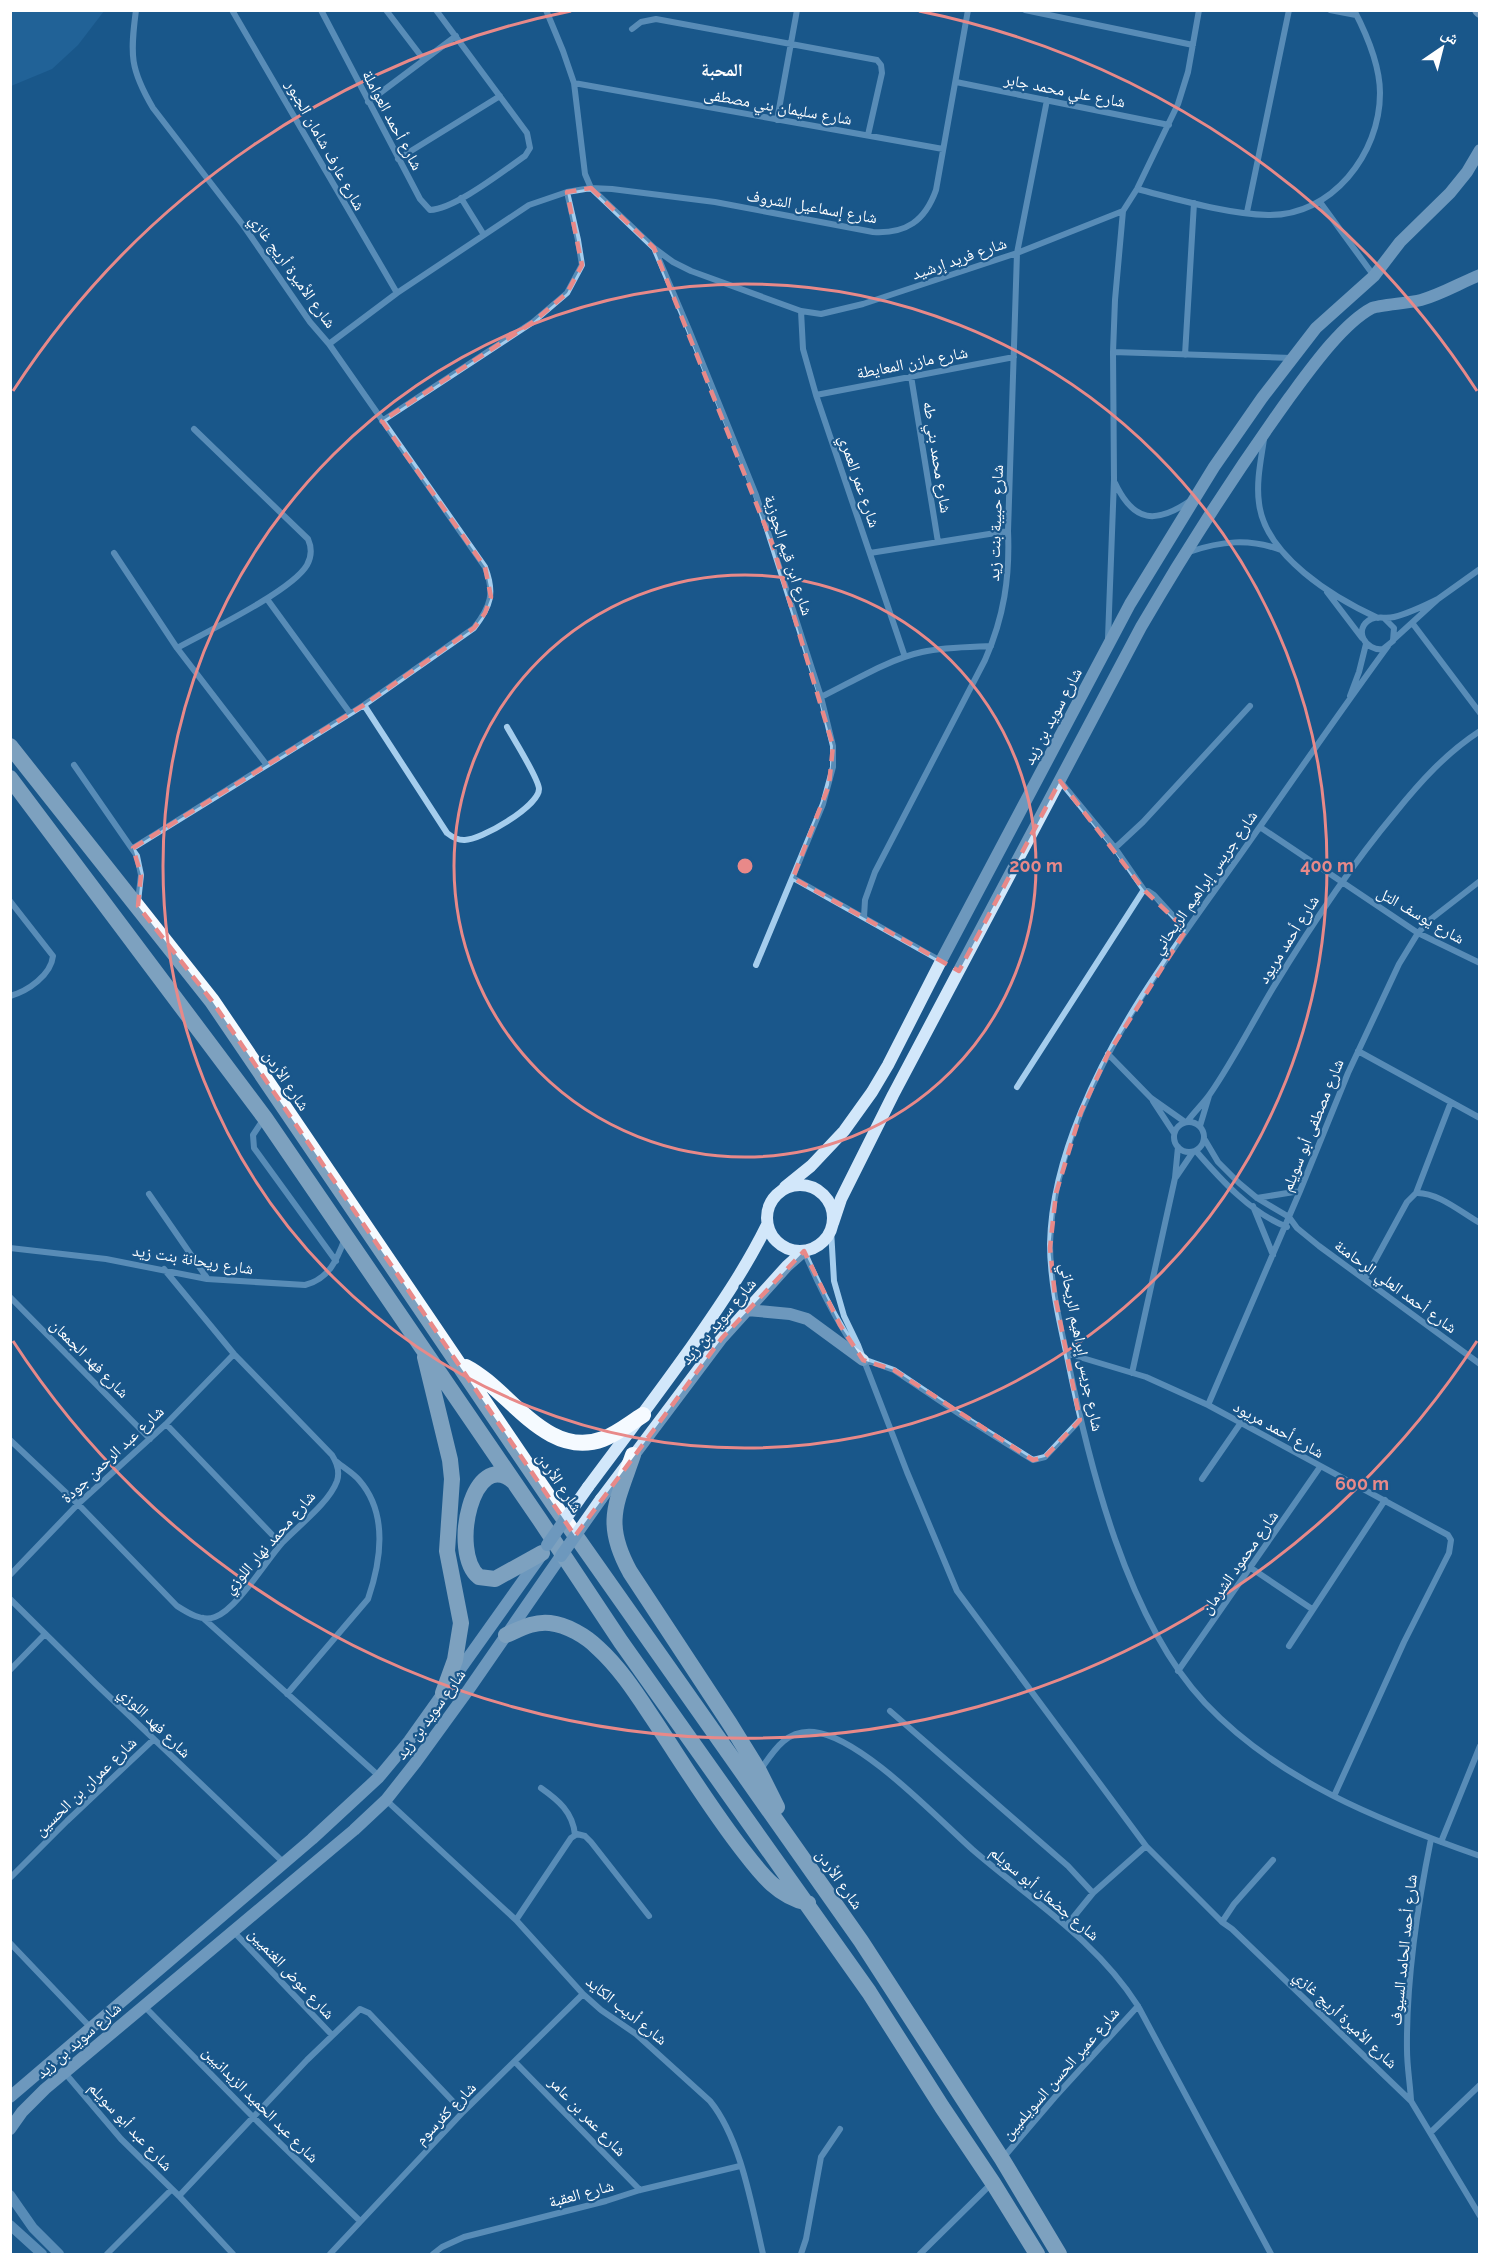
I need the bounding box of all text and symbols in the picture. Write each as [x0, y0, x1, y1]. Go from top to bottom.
north arrow [1412, 18, 1472, 78]
text: ش [1438, 23, 1463, 49]
district label: المحبة [701, 59, 743, 81]
street label: شارع أحمد العواملة [357, 67, 427, 174]
street label: شارع علي محمد جابر [1001, 69, 1127, 115]
street label: شارع عارف شامان الجبور [280, 76, 369, 214]
street label: شارع سليمان بني مصطفى [702, 84, 853, 132]
street label: شارع إسماعيل الشروف [745, 186, 879, 228]
street label: شارع الأميرة أريج غازي [243, 211, 340, 333]
street label: شارع فريد إرشيد [909, 233, 1009, 284]
street label: شارع مازن المعايطة [855, 342, 969, 384]
street label: شارع محمد بني طه [916, 400, 956, 515]
street label: شارع عمر العمري [832, 432, 884, 531]
street label: شارع حبيبة بنت زيد [984, 464, 1008, 582]
street label: شارع ابن قيم الجوزية [759, 493, 817, 618]
street label: شارع سويد بن زيد [1019, 665, 1087, 768]
street label: شارع جريس إبراهيم الريحاني [1148, 807, 1264, 960]
text: 200 m [1009, 855, 1063, 876]
text: 400 m [1300, 855, 1354, 876]
centre of rings [735, 856, 755, 876]
street label: شارع يوسف التل [1373, 883, 1468, 949]
street label: شارع أحمد مريود [1254, 892, 1324, 987]
street label: شارع الأردن [259, 1046, 314, 1115]
street label: شارع مصطفى أبو سويلم [1277, 1056, 1349, 1195]
street label: شارع أحمد العلي الرحامنة [1329, 1236, 1461, 1340]
street label: شارع ريحانة بنت زيد [131, 1241, 255, 1279]
street label: شارع جريس إبراهيم الريحاني [1053, 1261, 1107, 1433]
street label: شارع سويد بن زيد [677, 1274, 761, 1369]
street label: شارع فهد الجمعان [46, 1315, 133, 1402]
street label: شارع أحمد مريود [1230, 1397, 1327, 1463]
street label: شارع عبد الرحمن جودة [57, 1402, 168, 1508]
street label: شارع الأردن [532, 1448, 587, 1517]
text: 600 m [1335, 1473, 1389, 1494]
street label: شارع محمد نهار اللوزي [219, 1487, 322, 1600]
street label: شارع محمود الشرمان [1197, 1507, 1283, 1618]
street label: شارع سويد بن زيد [391, 1666, 470, 1764]
street label: شارع فهد اللوزي [112, 1683, 195, 1764]
street label: شارع عمران بن الحسين [30, 1733, 141, 1841]
street label: شارع جضعان أبو سويلم [985, 1842, 1103, 1945]
street label: شارع الأردن [811, 1846, 867, 1913]
street label: شارع أحمد الحامد السيوف [1386, 1873, 1422, 2027]
street label: شارع عوض الغنميين [244, 1924, 339, 2024]
street label: شارع الأميرة أريج غازي [1288, 1966, 1402, 2075]
street label: شارع أديب الكايد [582, 1972, 671, 2050]
street label: شارع سويد بن زيد [32, 1998, 126, 2083]
street label: شارع عمير الحسن السويلميين [998, 2003, 1124, 2144]
street label: شارع عبد الحميد الزيدانيين [198, 2042, 323, 2167]
street label: شارع عمر بن عامر [543, 2072, 630, 2161]
street label: شارع عبد أبو سويلم [84, 2078, 177, 2175]
street label: شارع كفرسوم [411, 2078, 481, 2149]
street label: شارع العقبة [547, 2176, 616, 2212]

